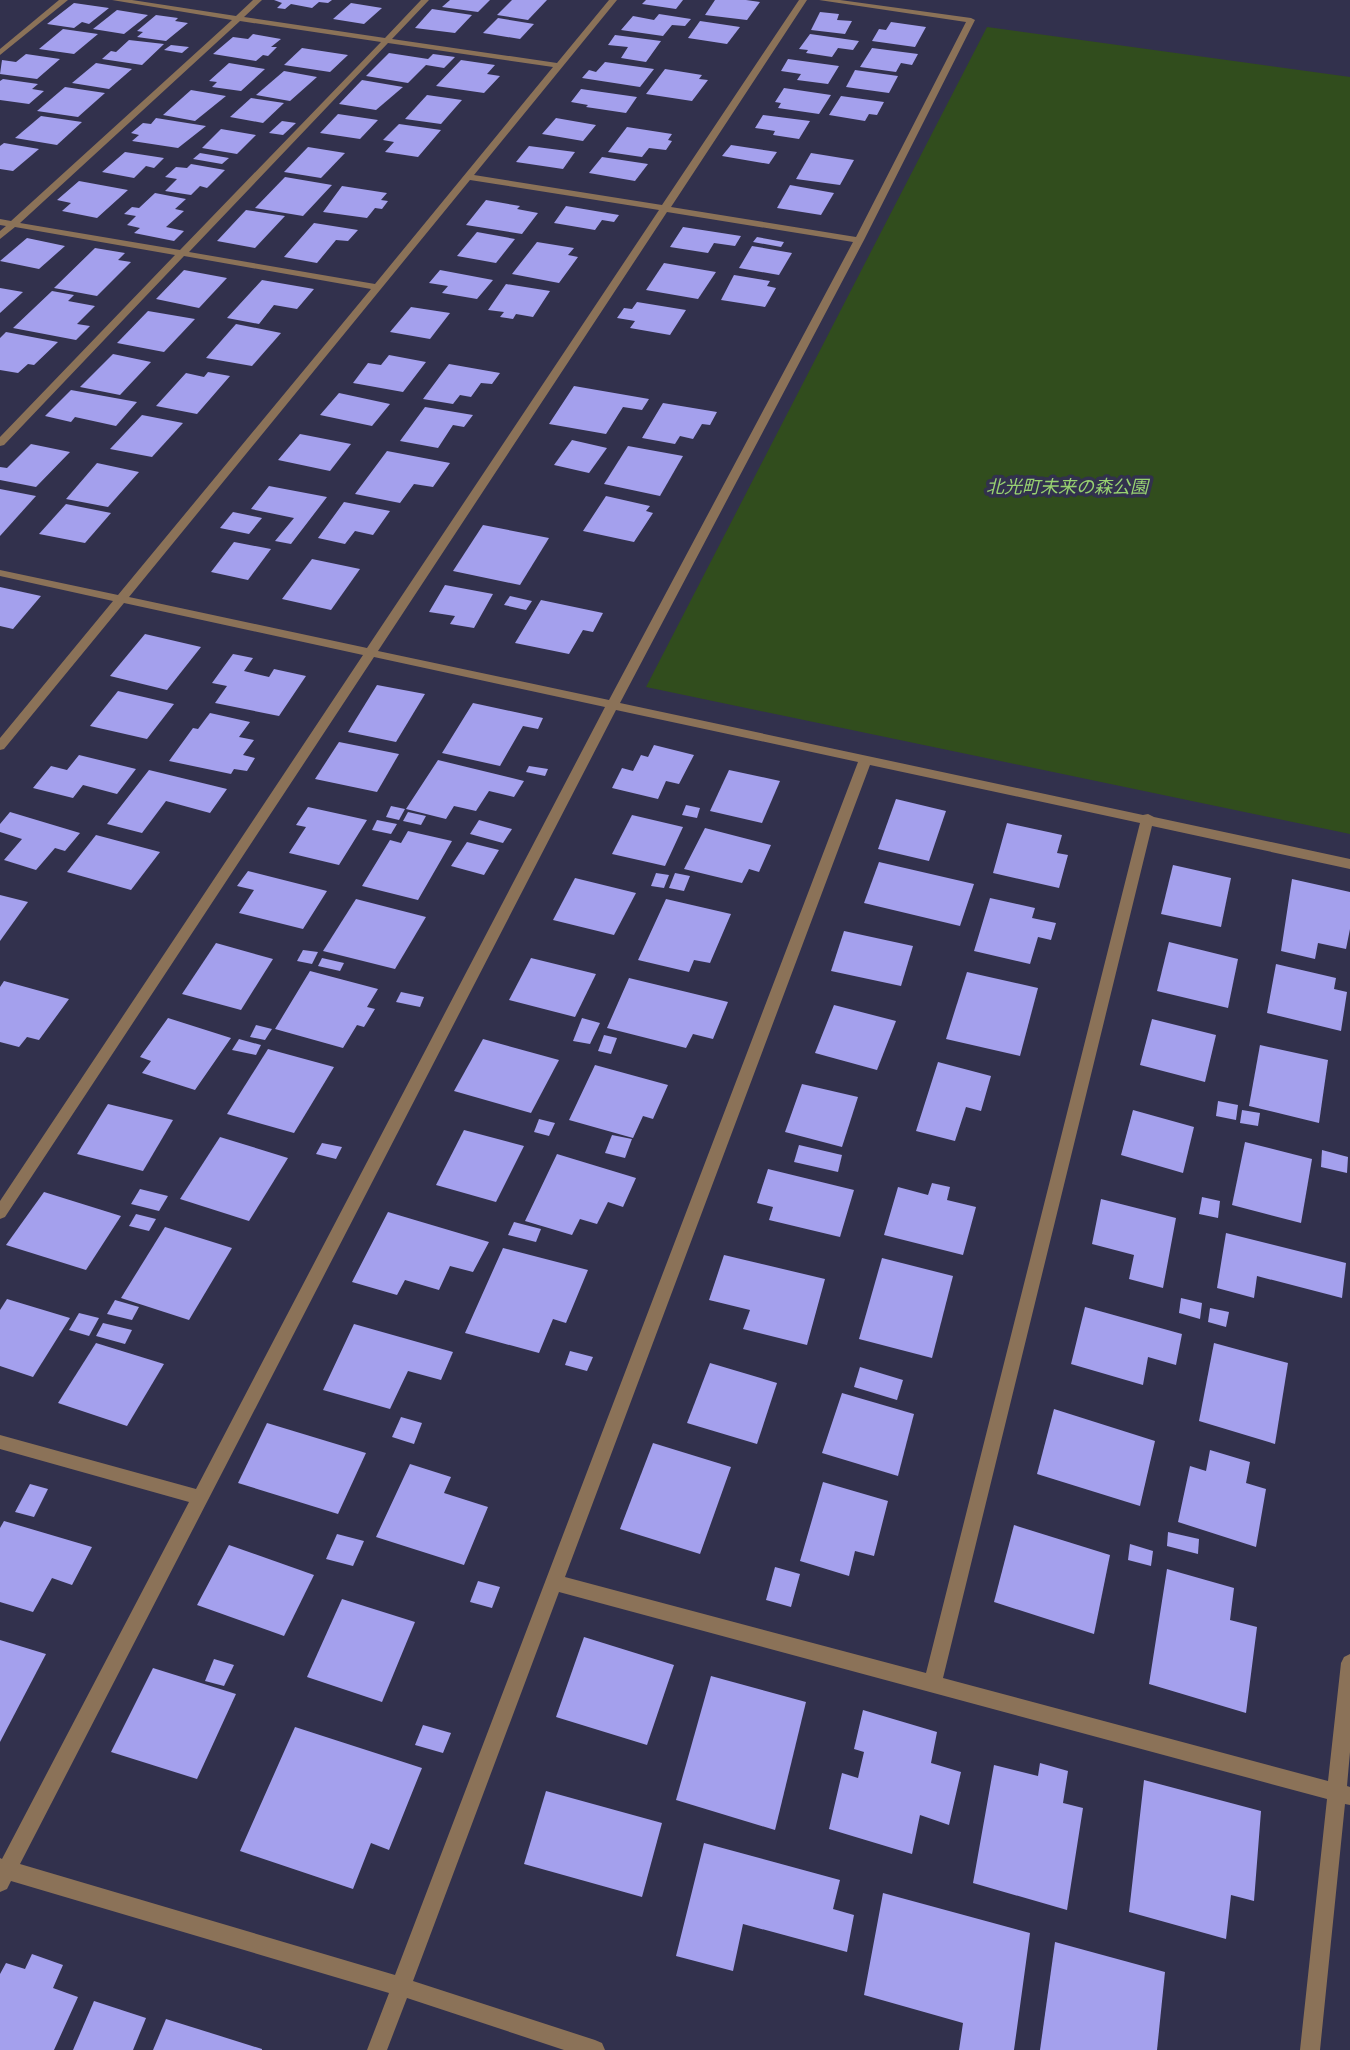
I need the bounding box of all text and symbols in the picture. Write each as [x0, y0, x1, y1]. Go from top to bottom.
park label: 北光町未来の森公園 [986, 474, 1151, 501]

